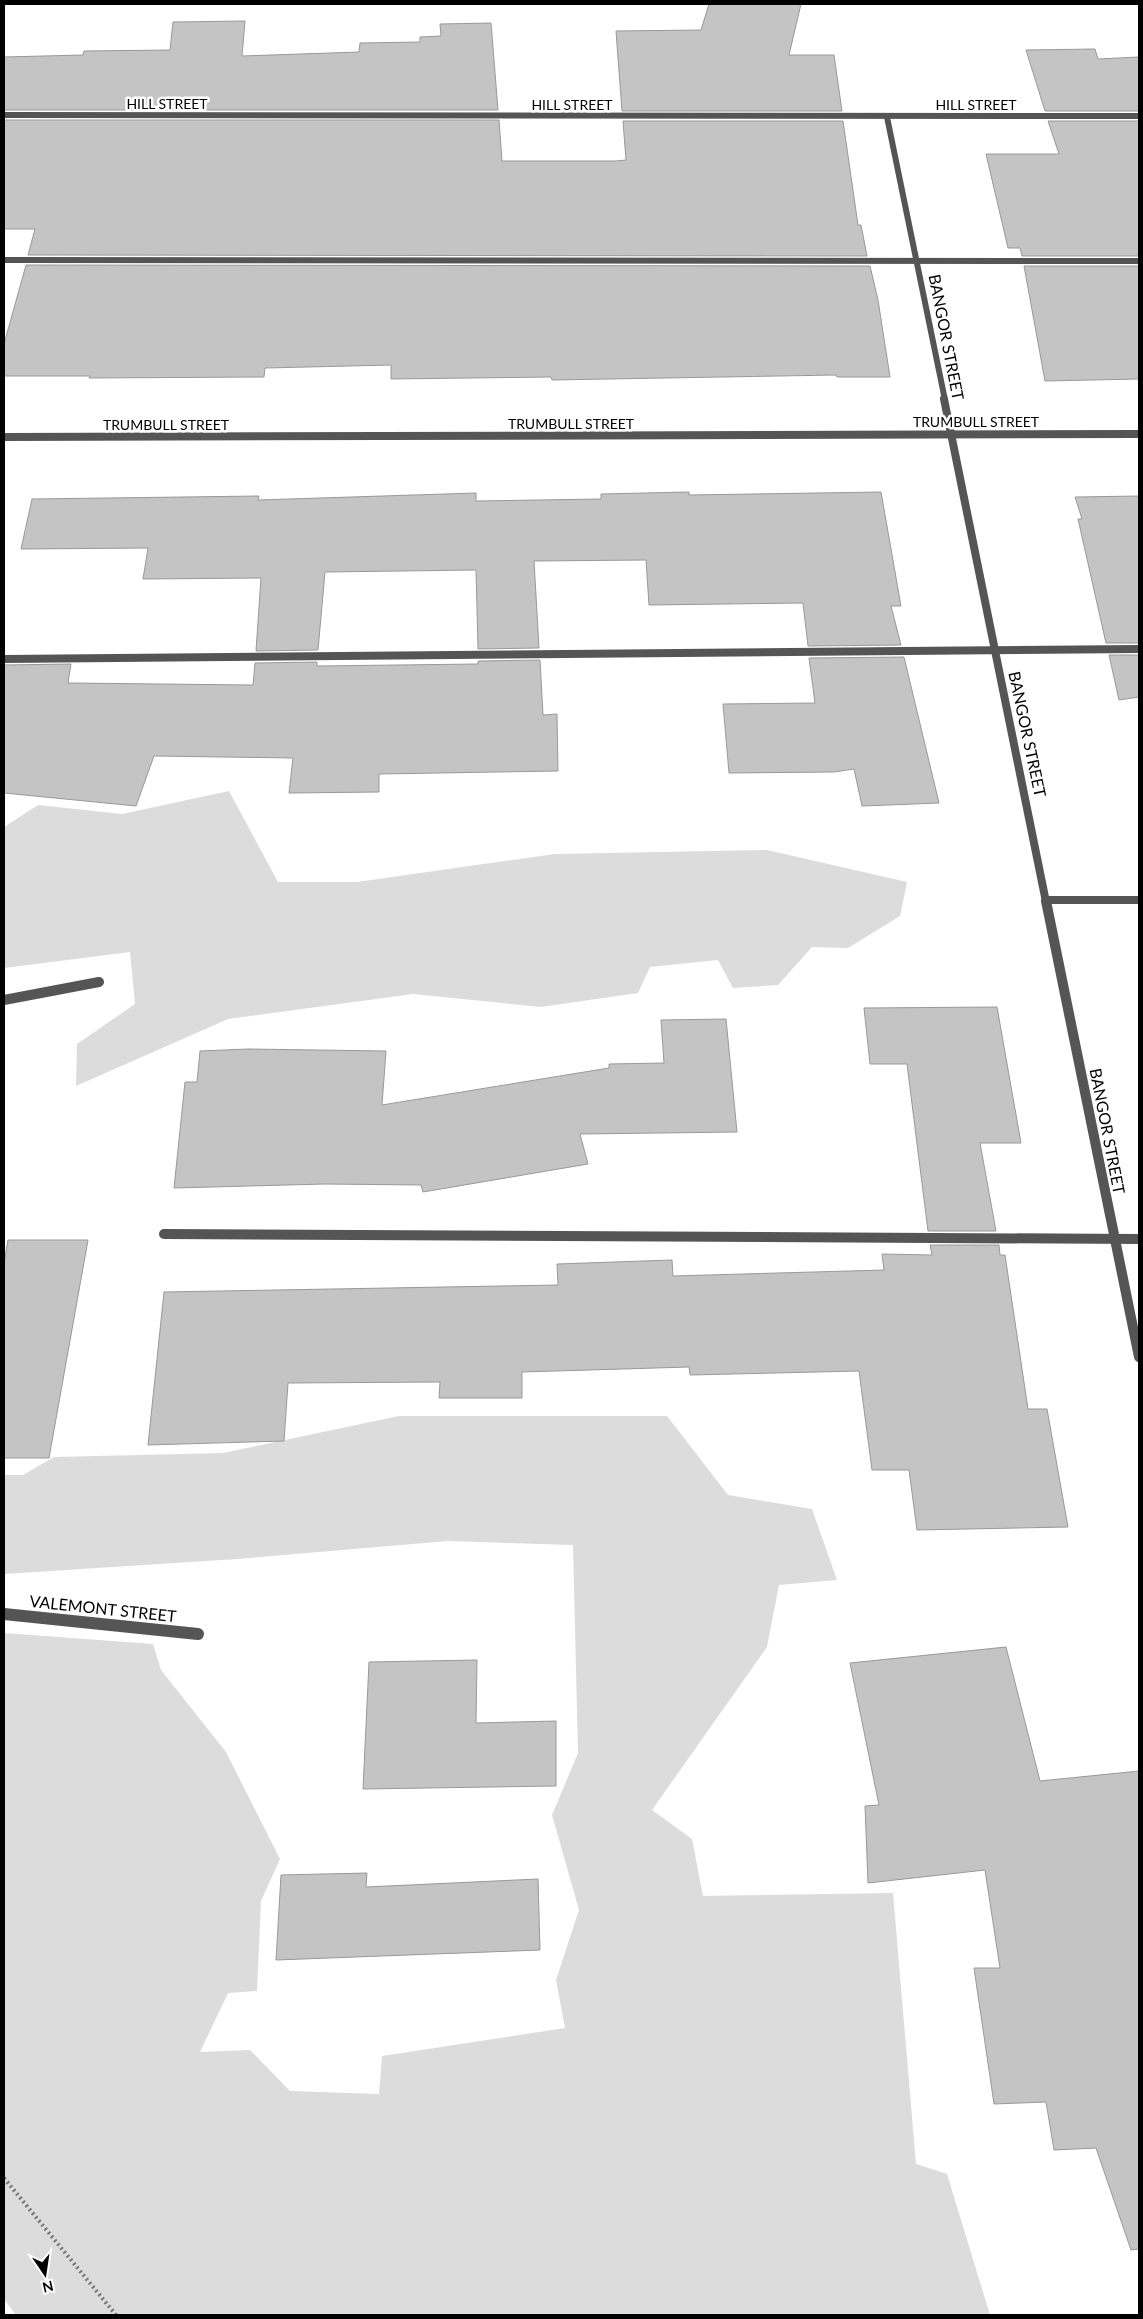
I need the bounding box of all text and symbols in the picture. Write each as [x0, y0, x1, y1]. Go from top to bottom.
street label: HILL STREET [126, 95, 208, 112]
street label: HILL STREET [531, 96, 613, 113]
street label: HILL STREET [935, 96, 1017, 113]
street label: BANGOR STREET [925, 272, 969, 402]
street label: TRUMBULL STREET [913, 413, 1040, 430]
street label: TRUMBULL STREET [508, 415, 635, 432]
street label: TRUMBULL STREET [103, 416, 230, 433]
street label: BANGOR STREET [1005, 669, 1051, 799]
street label: BANGOR STREET [1086, 1066, 1130, 1196]
street label: VALEMONT STREET [29, 1591, 178, 1625]
north arrow [20, 2249, 70, 2299]
text: N [41, 2278, 55, 2297]

